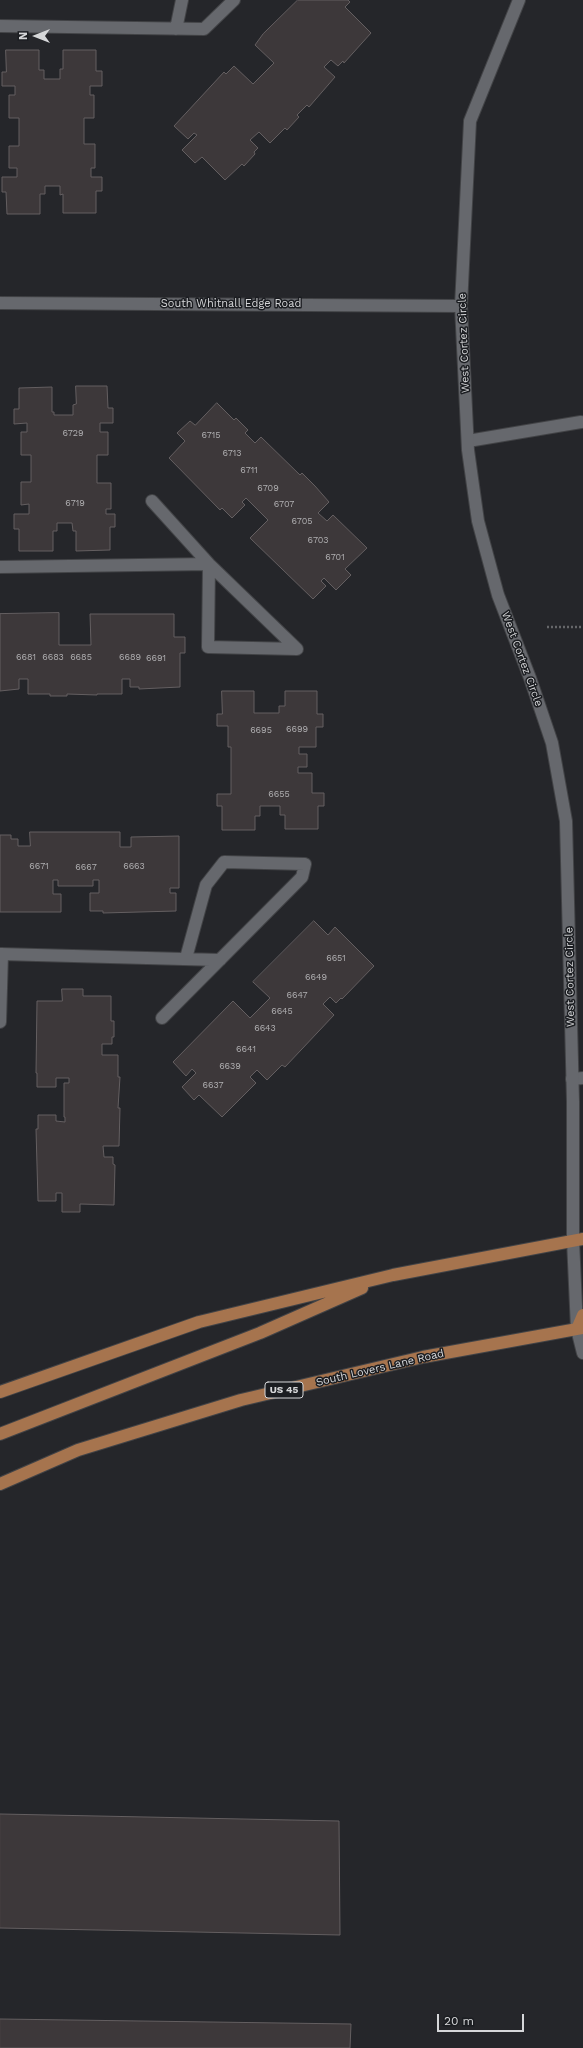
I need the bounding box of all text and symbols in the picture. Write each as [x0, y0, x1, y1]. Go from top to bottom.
north arrow [16, 16, 56, 56]
text: N [17, 32, 30, 40]
street label: West Cortez Circle [456, 293, 472, 393]
street label: South Whitnall Edge Road [161, 297, 301, 311]
house number: 6729 [62, 428, 84, 438]
house number: 6715 [201, 430, 221, 440]
house number: 6713 [222, 448, 242, 458]
house number: 6711 [240, 465, 258, 475]
house number: 6709 [257, 483, 279, 493]
house number: 6719 [65, 498, 85, 508]
house number: 6707 [274, 499, 294, 509]
house number: 6705 [291, 516, 313, 526]
house number: 6703 [308, 535, 328, 545]
house number: 6701 [325, 552, 345, 562]
street label: West Cortez Circle [499, 610, 545, 708]
house number: 6681 [16, 652, 36, 662]
house number: 6683 [42, 652, 64, 662]
house number: 6685 [70, 652, 92, 662]
house number: 6689 [119, 652, 141, 662]
house number: 6691 [146, 653, 166, 663]
house number: 6699 [286, 724, 308, 734]
house number: 6695 [250, 725, 272, 735]
house number: 6655 [268, 789, 290, 799]
house number: 6671 [29, 861, 49, 871]
house number: 6663 [123, 861, 145, 871]
house number: 6667 [75, 862, 97, 872]
street label: West Cortez Circle [563, 927, 577, 1027]
house number: 6651 [326, 953, 346, 963]
house number: 6649 [305, 972, 327, 982]
house number: 6647 [286, 990, 308, 1000]
house number: 6645 [271, 1006, 293, 1016]
house number: 6643 [254, 1023, 276, 1033]
house number: 6641 [236, 1044, 256, 1054]
house number: 6639 [219, 1061, 241, 1071]
house number: 6637 [203, 1080, 223, 1090]
street label: South Lovers Lane Road [315, 1347, 445, 1389]
road number: US 45 [265, 1382, 303, 1398]
scale bar [439, 2006, 526, 2032]
text: 20 m [444, 2014, 474, 2028]

